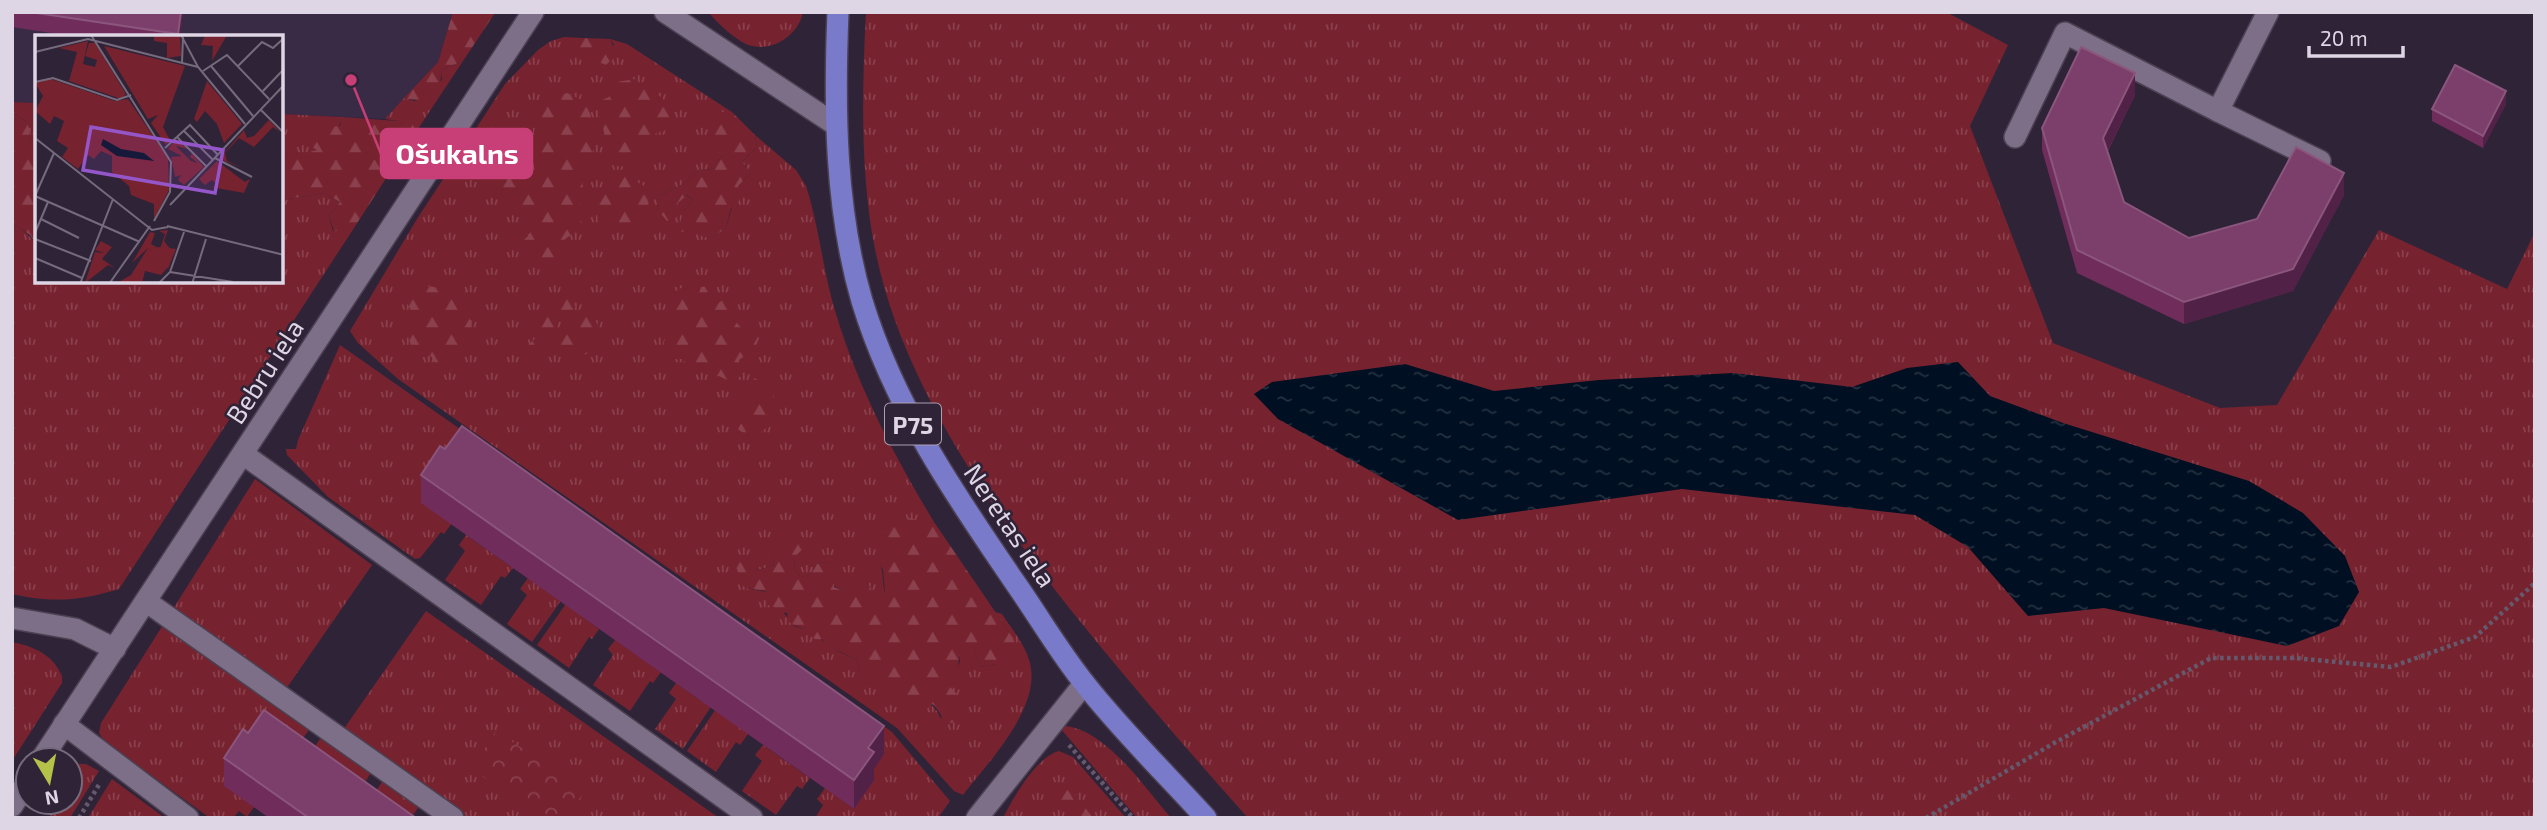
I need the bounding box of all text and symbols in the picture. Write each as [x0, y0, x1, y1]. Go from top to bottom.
scale bar [2309, 14, 2404, 58]
text: 20 m [2320, 25, 2368, 50]
inset map [35, 35, 284, 284]
callout: Ošukalns [381, 129, 532, 178]
text: Ošukalns [395, 136, 519, 170]
street label: Bebru iela [219, 313, 309, 429]
road number: P75 [885, 404, 941, 444]
street label: Neretas iela [958, 457, 1064, 593]
north arrow [14, 746, 84, 816]
text: N [43, 786, 61, 811]

